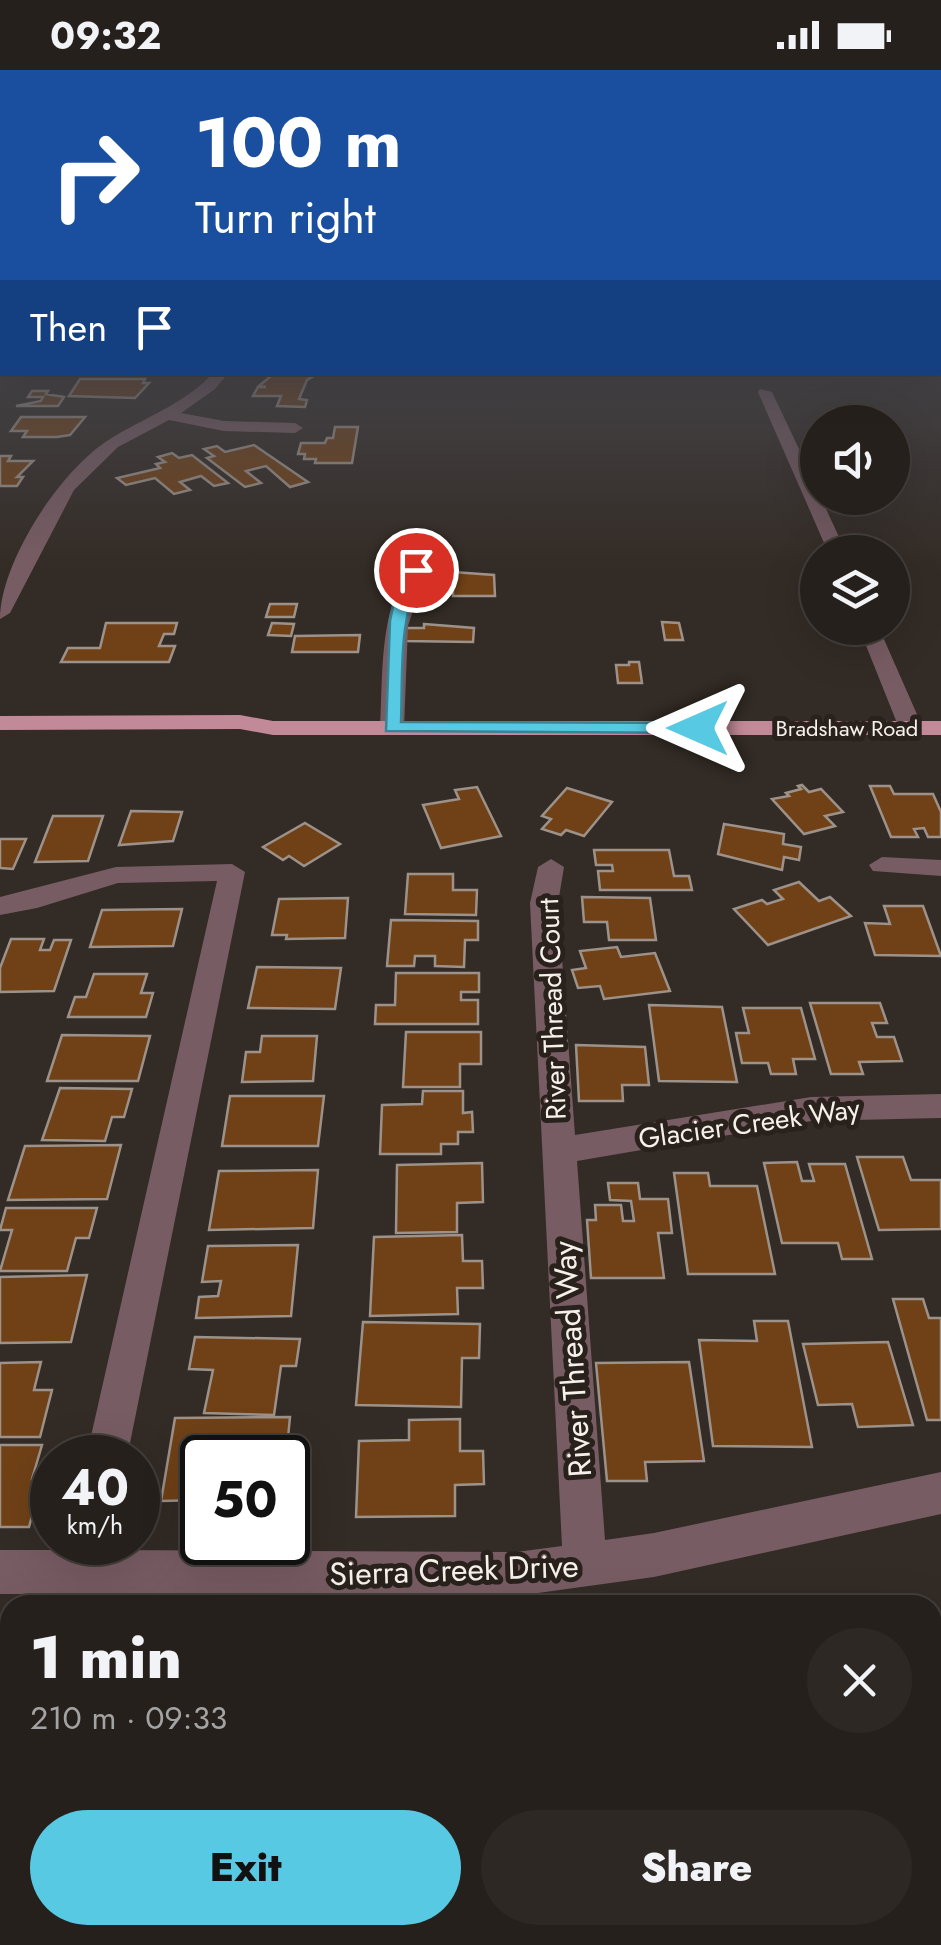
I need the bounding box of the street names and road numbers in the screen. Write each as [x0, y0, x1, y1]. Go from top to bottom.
street label: Bradshaw Road [776, 712, 918, 744]
street label: River Thread Court [528, 897, 577, 1121]
street label: Glacier Creek Way [636, 1088, 863, 1159]
street label: River Thread Way [541, 1238, 603, 1479]
street label: Sierra Creek Drive [329, 1543, 579, 1597]

